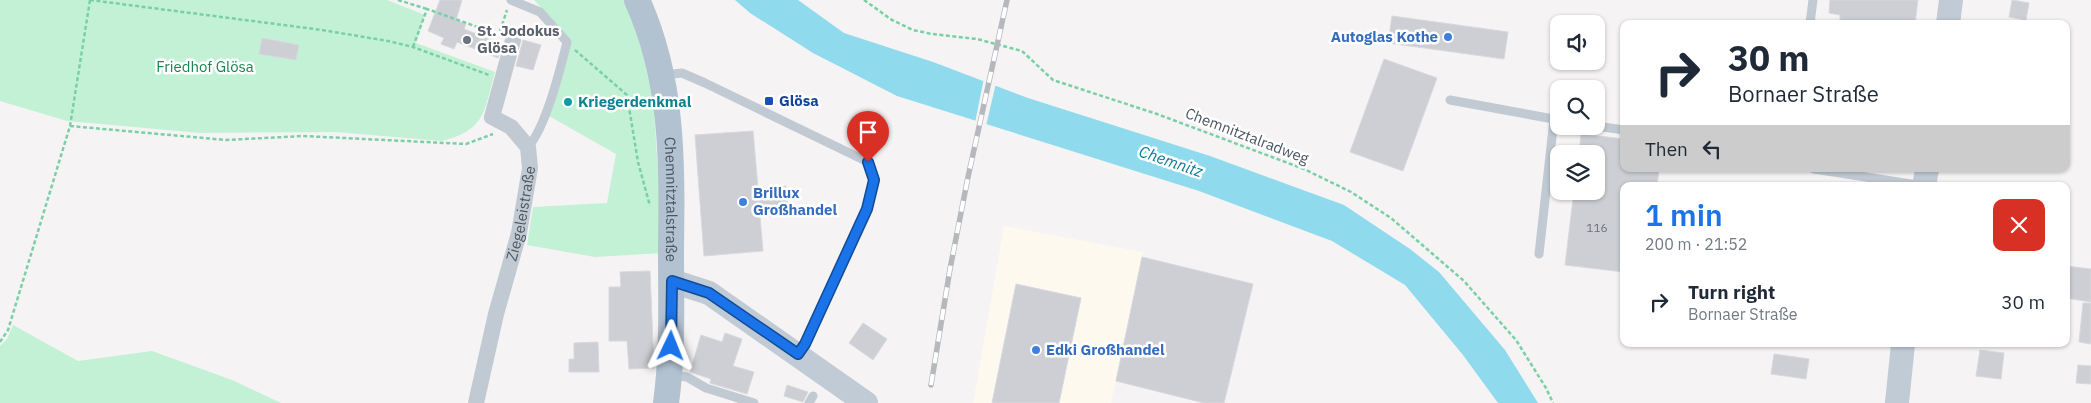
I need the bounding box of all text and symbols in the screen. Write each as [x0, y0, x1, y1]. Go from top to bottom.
map controls [1550, 15, 1605, 200]
button: sound [1550, 15, 1605, 70]
place label: St. Jodokus Glösa [477, 21, 560, 57]
place label: Autoglas Kothe [1331, 27, 1438, 46]
marker: Autoglas Kothe [1442, 31, 1454, 43]
marker: St. Jodokus Glösa [461, 34, 473, 46]
text: 30 m [1728, 35, 1810, 81]
icon: right [1645, 40, 1710, 105]
park label: Friedhof Glösa [156, 57, 254, 76]
text: Bornaer Straße [1728, 79, 1879, 108]
button: search [1550, 80, 1605, 135]
place label: Glösa [779, 91, 819, 110]
place label: Kriegerdenkmal [578, 92, 692, 111]
marker: Glösa [763, 95, 775, 107]
marker: Kriegerdenkmal [562, 96, 574, 108]
street label: Chemnitztalradweg [1183, 103, 1312, 168]
pin [847, 111, 889, 162]
icon: arrive [854, 118, 882, 146]
icon: left [1698, 135, 1726, 163]
street label: Chemnitztalstraße [660, 136, 681, 262]
text: Then [1645, 137, 1688, 161]
water label: Chemnitz [1137, 141, 1206, 181]
button: layers [1550, 145, 1605, 200]
street label: Ziegeleistraße [502, 164, 539, 263]
place label: Brillux Großhandel [753, 183, 837, 219]
text: 1 min [1645, 195, 1723, 234]
marker: Brillux Großhandel [737, 196, 749, 208]
button: close [1993, 199, 2045, 251]
house number: 116 [1586, 220, 1608, 235]
text: 200 m · 21:52 [1645, 234, 1747, 254]
text: Turn right [1688, 280, 1775, 304]
icon: right [1645, 288, 1673, 316]
text: 30 m [2001, 290, 2045, 314]
text: Bornaer Straße [1688, 304, 1798, 324]
position arrow [644, 319, 696, 371]
place label: Edki Großhandel [1046, 340, 1165, 359]
marker: Edki Großhandel [1030, 344, 1042, 356]

